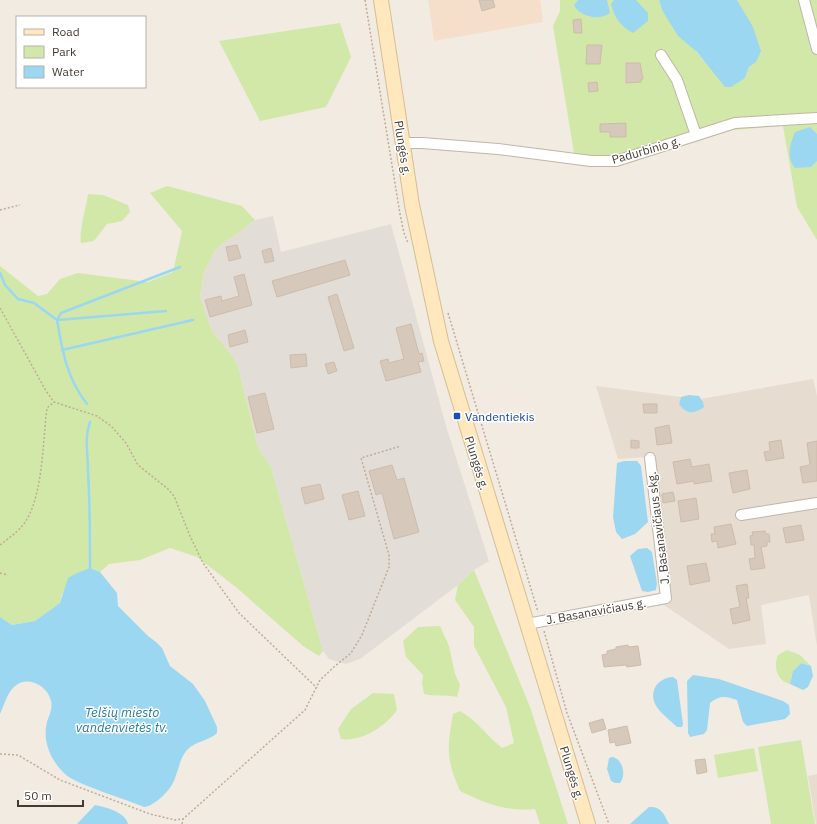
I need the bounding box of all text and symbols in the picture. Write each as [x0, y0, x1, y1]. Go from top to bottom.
legend [16, 16, 146, 88]
text: Road [52, 24, 80, 39]
text: Park [52, 44, 77, 59]
text: Water [52, 64, 85, 79]
street label: Plungės g. [391, 119, 415, 177]
street label: Padurbinio g. [610, 133, 682, 167]
place label: Vandentiekis [465, 409, 535, 424]
marker: Vandentiekis [452, 411, 462, 421]
street label: Plungės g. [462, 434, 492, 492]
street label: J. Basanavičiaus skg. [644, 471, 672, 585]
street label: J. Basanavičiaus g. [545, 595, 647, 627]
water label: Telšių miesto vandenvietės tv. [76, 704, 168, 736]
street label: Plungės g. [557, 744, 587, 802]
scale bar [18, 782, 83, 808]
text: 50 m [24, 788, 52, 803]

